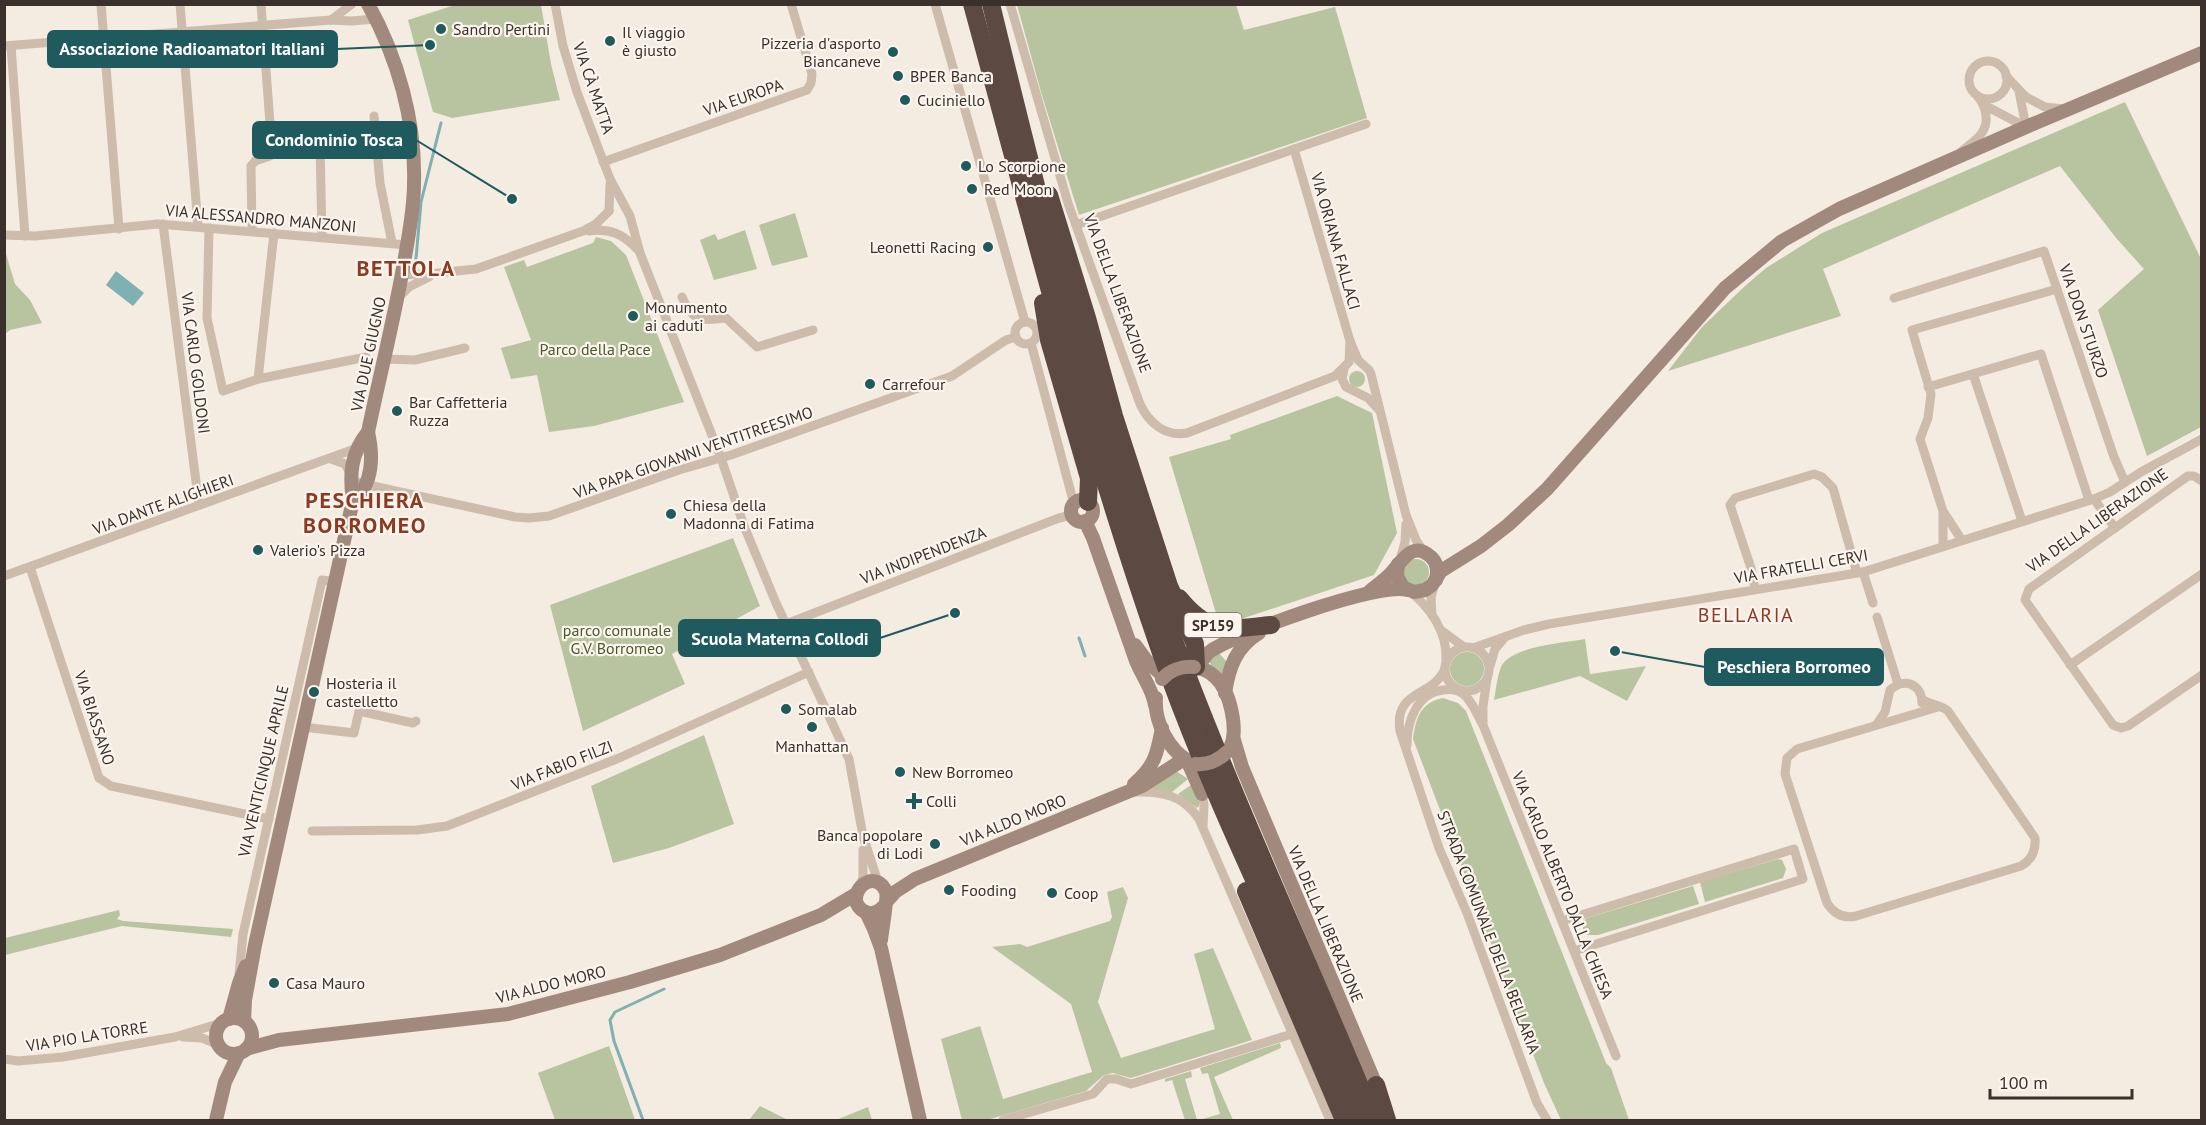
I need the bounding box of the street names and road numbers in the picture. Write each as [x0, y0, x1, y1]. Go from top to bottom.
street label: VIA CÀ MATTA [569, 39, 619, 137]
street label: VIA EUROPA [700, 74, 786, 120]
street label: VIA ORIANA FALLACI [1307, 169, 1365, 312]
street label: VIA ALESSANDRO MANZONI [164, 200, 357, 236]
street label: VIA DELLA LIBERAZIONE [1080, 210, 1156, 375]
street label: VIA DON STURZO [2055, 260, 2113, 381]
street label: VIA CARLO GOLDONI [177, 290, 215, 435]
street label: VIA DUE GIUGNO [346, 295, 390, 414]
street label: VIA PAPA GIOVANNI VENTITREESIMO [570, 402, 815, 503]
street label: VIA DELLA LIBERAZIONE [2022, 464, 2172, 577]
street label: VIA DANTE ALIGHIERI [89, 469, 236, 539]
street label: VIA INDIPENDENZA [856, 522, 989, 589]
street label: VIA FRATELLI CERVI [1732, 544, 1869, 588]
road number: SP159 [1184, 613, 1242, 637]
street label: VIA BIASSANO [70, 667, 120, 768]
street label: VIA VENTICINQUE APRILE [233, 683, 293, 860]
street label: VIA FABIO FILZI [507, 736, 616, 795]
street label: VIA CARLO ALBERTO DALLA CHIESA [1508, 767, 1618, 1002]
street label: VIA ALDO MORO [956, 790, 1069, 851]
street label: STRADA COMUNALE DELLA BELLARIA [1433, 808, 1545, 1057]
street label: VIA DELLA LIBERAZIONE [1284, 842, 1368, 1005]
street label: VIA ALDO MORO [493, 961, 608, 1008]
street label: VIA PIO LA TORRE [24, 1016, 149, 1056]

